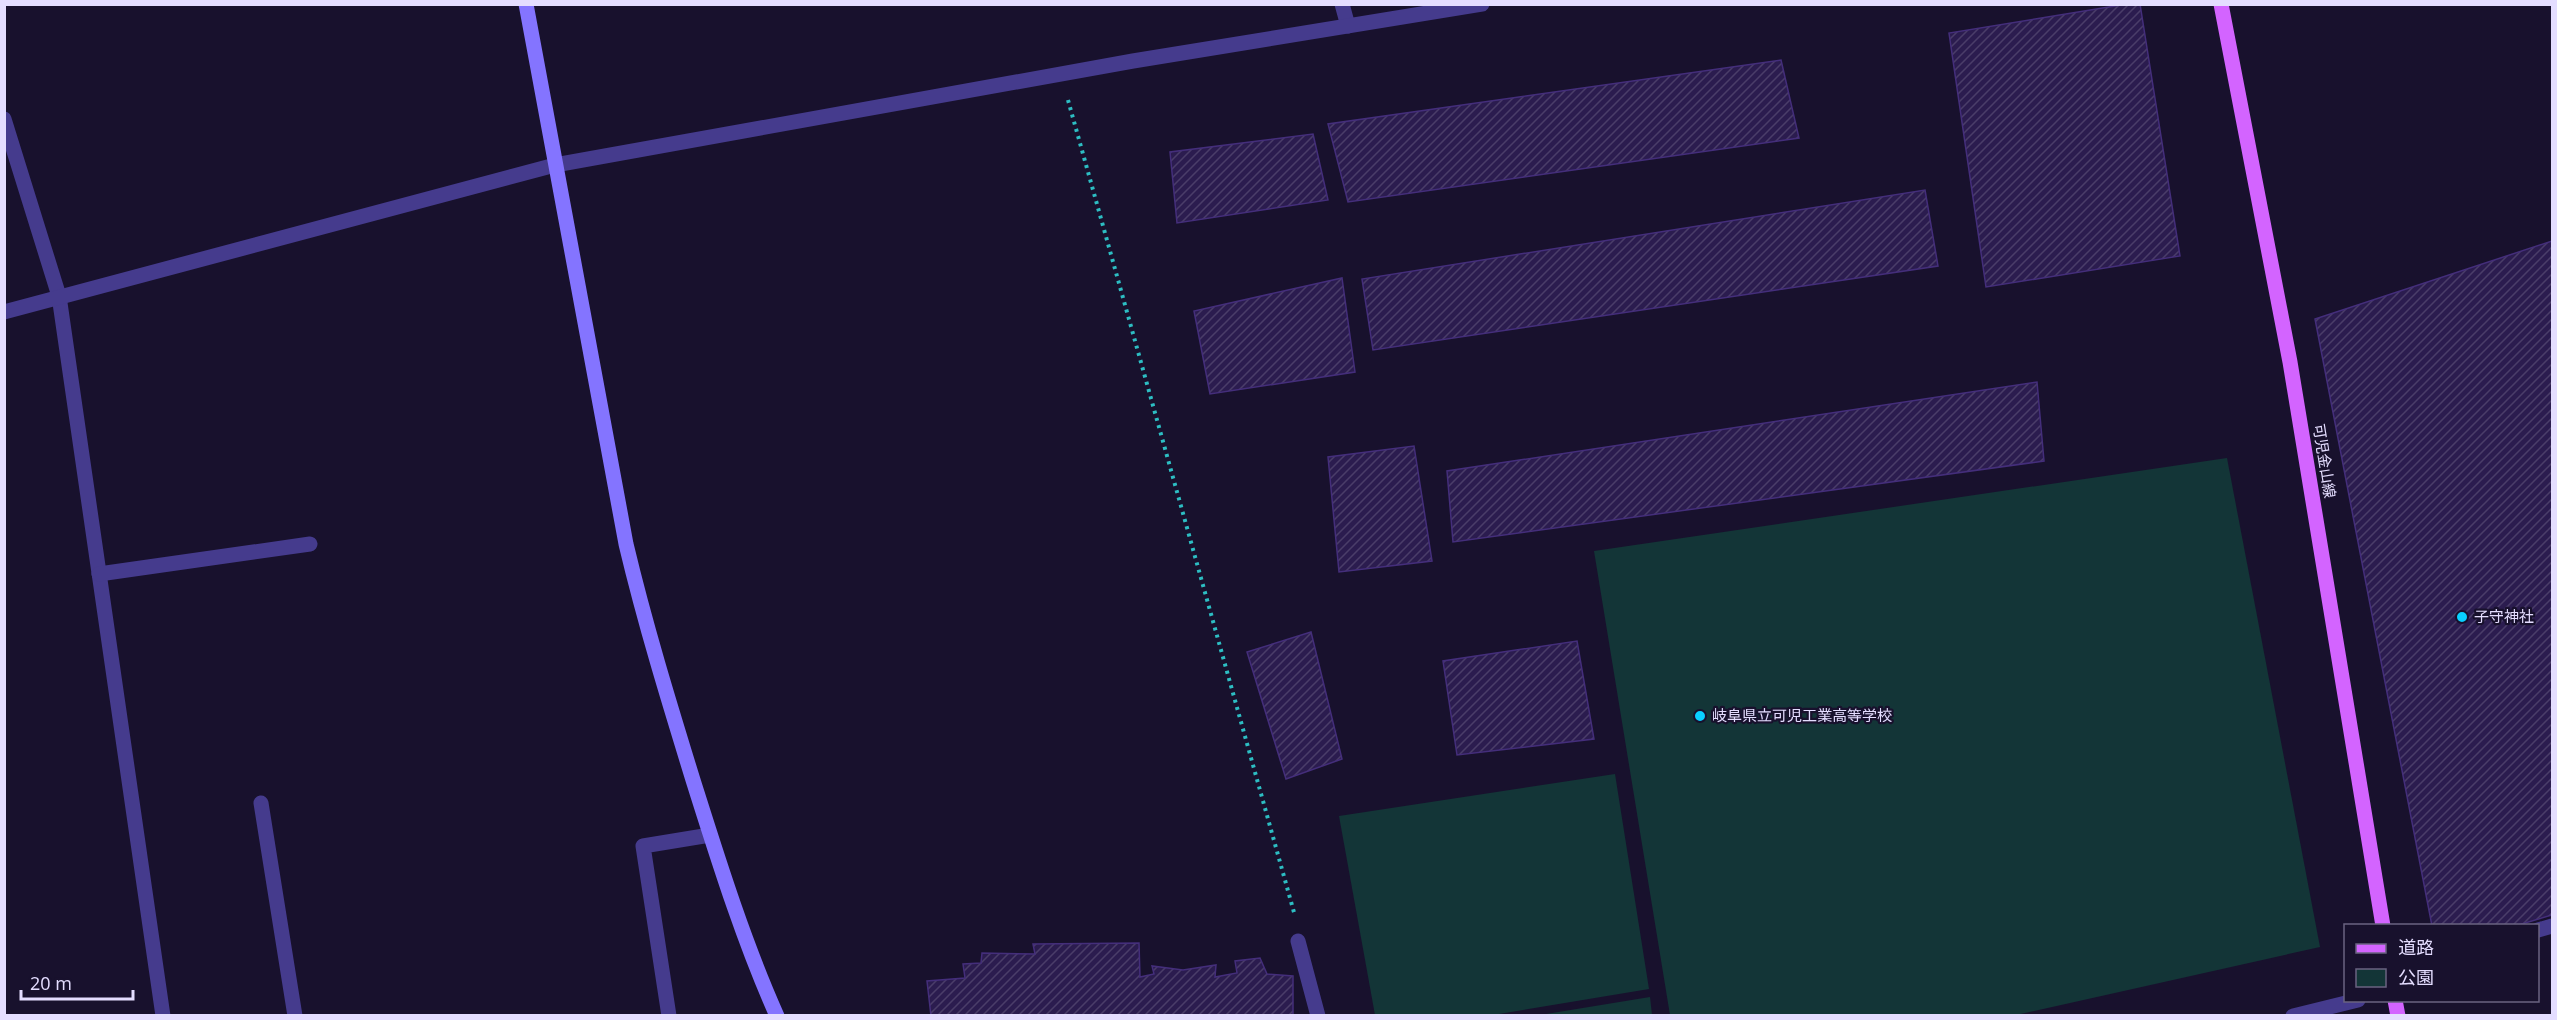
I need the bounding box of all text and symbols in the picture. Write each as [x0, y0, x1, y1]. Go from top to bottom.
street label: 可児金山線 [2309, 422, 2341, 499]
place label: 子守神社 [2474, 606, 2534, 626]
marker: 子守神社 [2455, 610, 2469, 624]
place label: 岐阜県立可児工業高等学校 [1712, 705, 1892, 725]
marker: 岐阜県立可児工業高等学校 [1693, 709, 1707, 723]
legend [2344, 924, 2539, 1002]
text: 道路 [2398, 935, 2434, 959]
scale bar [21, 963, 134, 1001]
text: 公園 [2398, 965, 2434, 989]
text: 20 m [30, 971, 72, 995]

